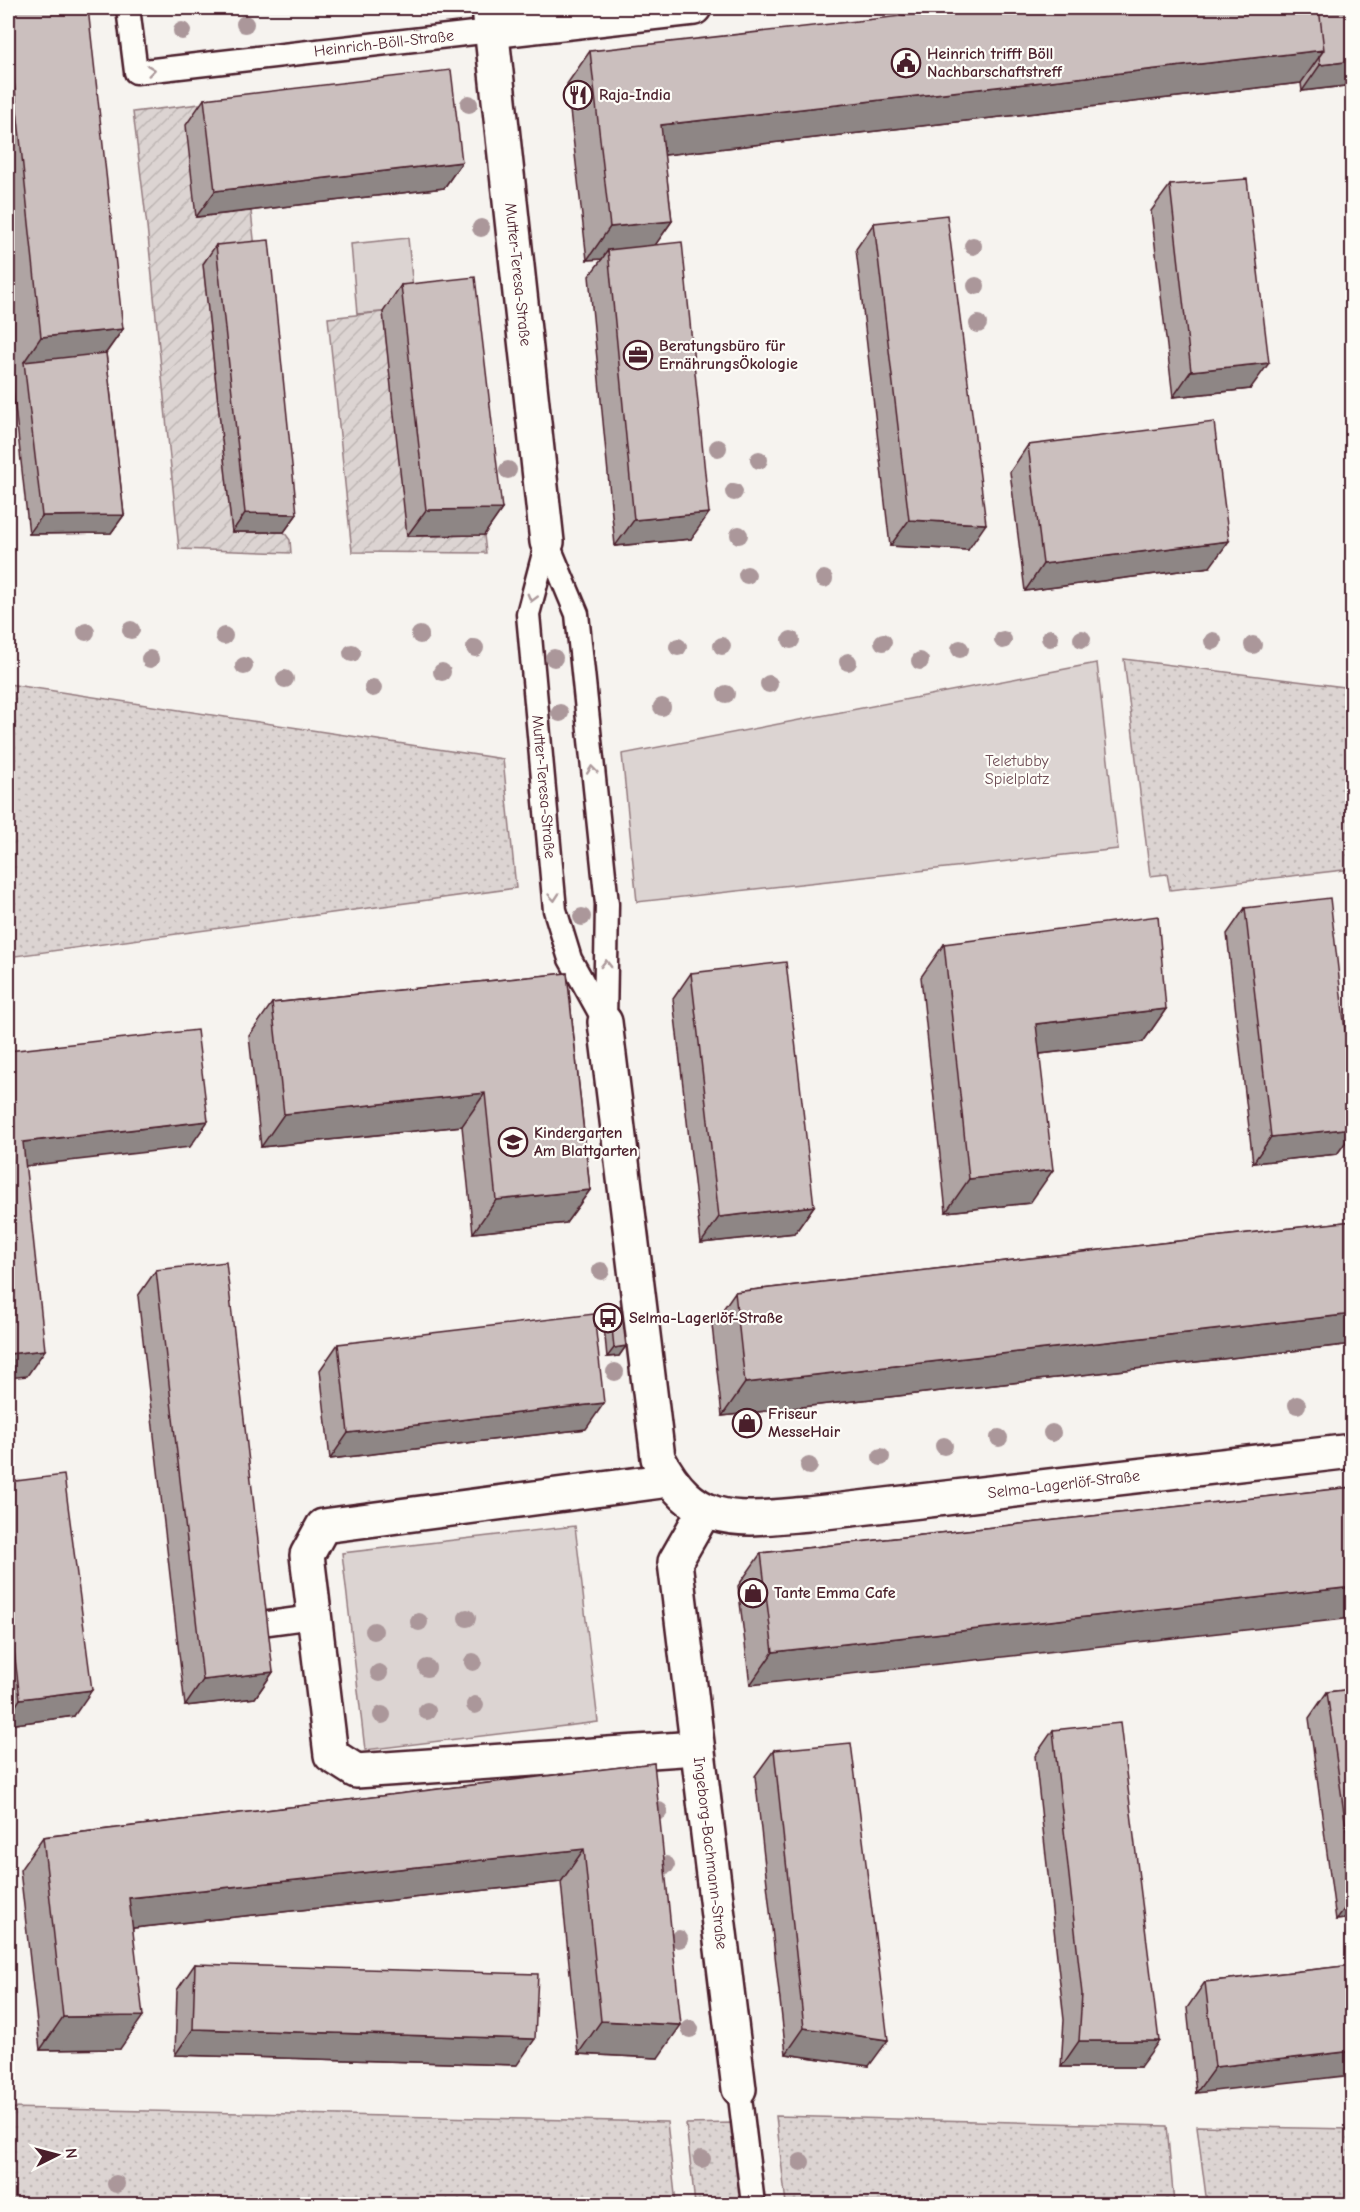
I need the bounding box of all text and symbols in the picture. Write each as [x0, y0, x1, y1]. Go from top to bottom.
street label: Heinrich-Böll-Straße [313, 26, 455, 60]
place label: Heinrich trifft Böll Nachbarschaftstreff [927, 45, 1063, 81]
public building icon: Heinrich trifft Böll Nachbarschaftstreff [890, 47, 922, 79]
one-way arrow [146, 64, 155, 77]
restaurant icon: Raja-India [562, 79, 594, 111]
place label: Raja-India [599, 86, 671, 104]
street label: Mutter-Teresa-Straße [501, 202, 535, 347]
place label: Beratungsbüro für ErnährungsÖkologie [659, 337, 798, 373]
office icon: Beratungsbüro für ErnährungsÖkologie [622, 339, 654, 371]
one-way arrow [526, 593, 539, 603]
street label: Mutter-Teresa-Straße [528, 714, 559, 859]
park label: Teletubby Spielplatz [985, 752, 1050, 788]
one-way arrow [586, 765, 599, 774]
one-way arrow [547, 892, 560, 901]
one-way arrow [600, 959, 612, 968]
place label: Kindergarten Am Blattgarten [534, 1124, 638, 1160]
school or university icon: Kindergarten Am Blattgarten [497, 1126, 529, 1158]
bus stop icon: Selma-Lagerlöf-Straße [592, 1302, 624, 1334]
place label: Selma-Lagerlöf-Straße [629, 1309, 783, 1327]
place label: Friseur MesseHair [768, 1405, 841, 1441]
shop icon: Friseur MesseHair [731, 1407, 763, 1439]
street label: Selma-Lagerlöf-Straße [987, 1467, 1141, 1502]
shop icon: Tante Emma Cafe [737, 1577, 769, 1609]
place label: Tante Emma Cafe [774, 1584, 896, 1602]
street label: Ingeborg-Bachmann-Straße [690, 1756, 731, 1950]
north arrow [27, 2125, 87, 2185]
text: N [61, 2147, 80, 2160]

